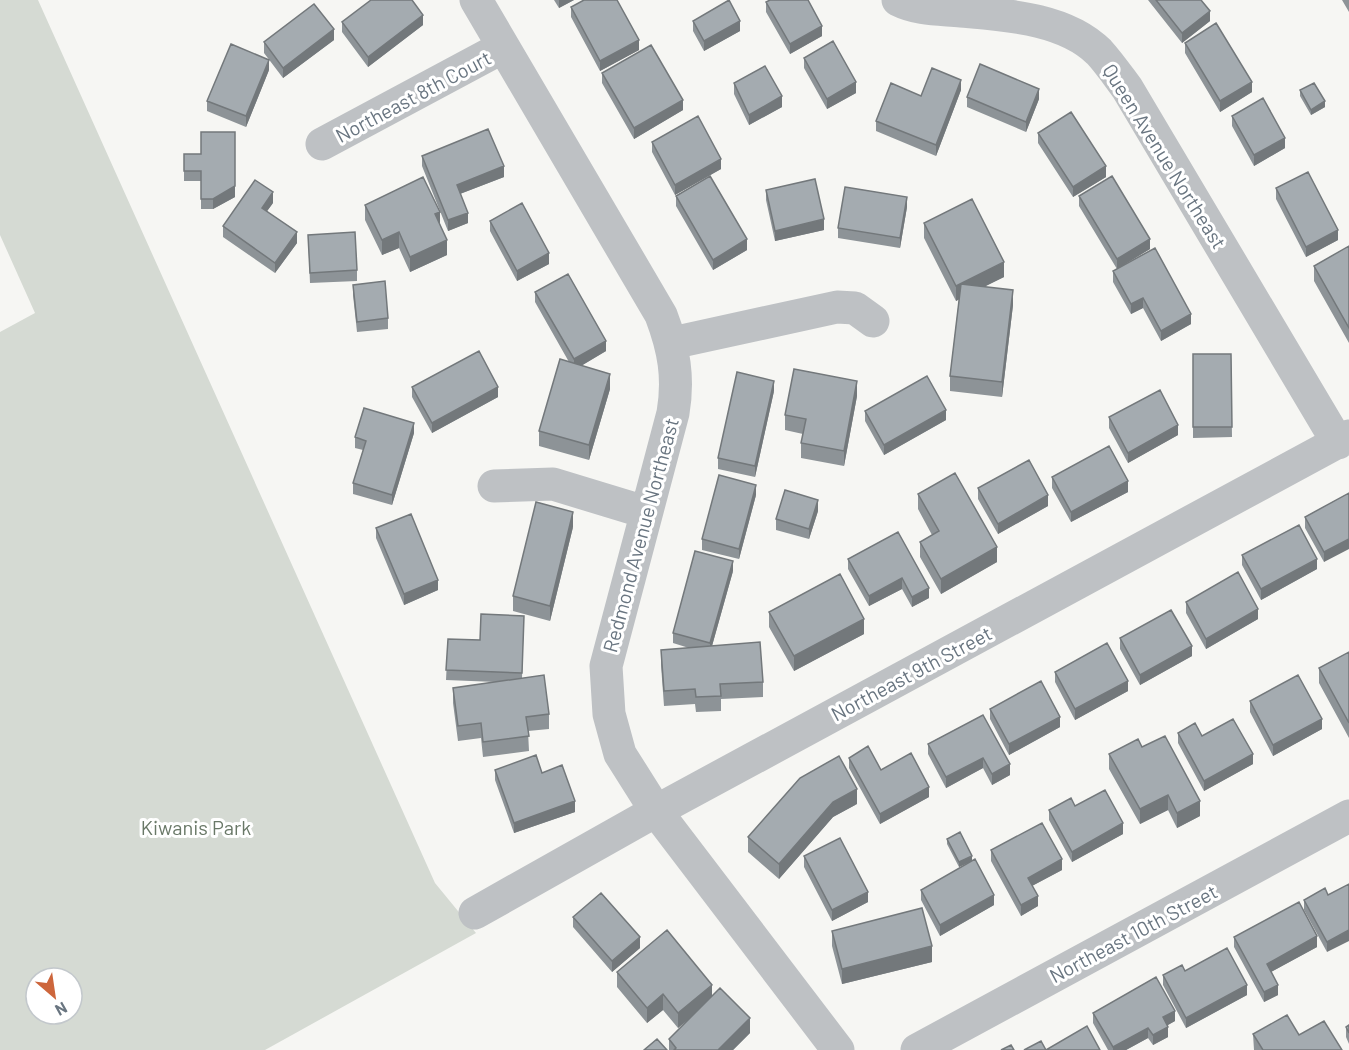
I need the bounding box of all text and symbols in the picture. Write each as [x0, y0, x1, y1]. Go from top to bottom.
street label: Northeast 8th Court [331, 45, 495, 147]
street label: Queen Avenue Northeast [1098, 59, 1232, 253]
street label: Redmond Avenue Northeast [597, 415, 683, 655]
street label: Northeast 9th Street [827, 620, 995, 726]
park label: Kiwanis Park [141, 815, 251, 839]
street label: Northeast 10th Street [1045, 879, 1221, 987]
north arrow [24, 966, 84, 1026]
text: N [52, 999, 71, 1020]

